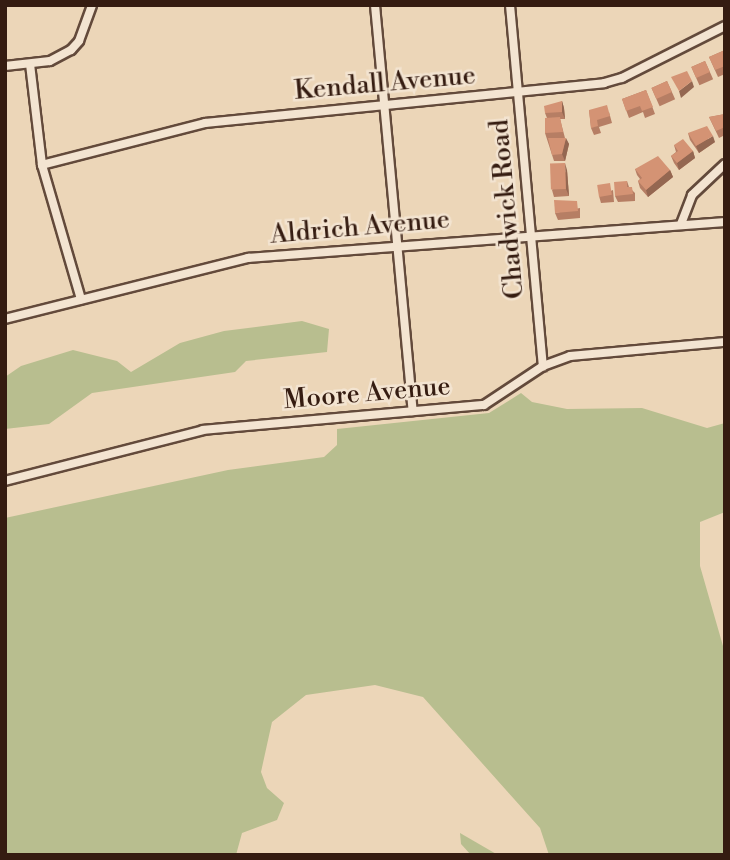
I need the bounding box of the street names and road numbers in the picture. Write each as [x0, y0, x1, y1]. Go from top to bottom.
street label: Kendall Avenue [293, 61, 477, 107]
street label: Chadwick Road [485, 118, 531, 300]
street label: Aldrich Avenue [269, 205, 451, 251]
street label: Moore Avenue [282, 371, 452, 417]

